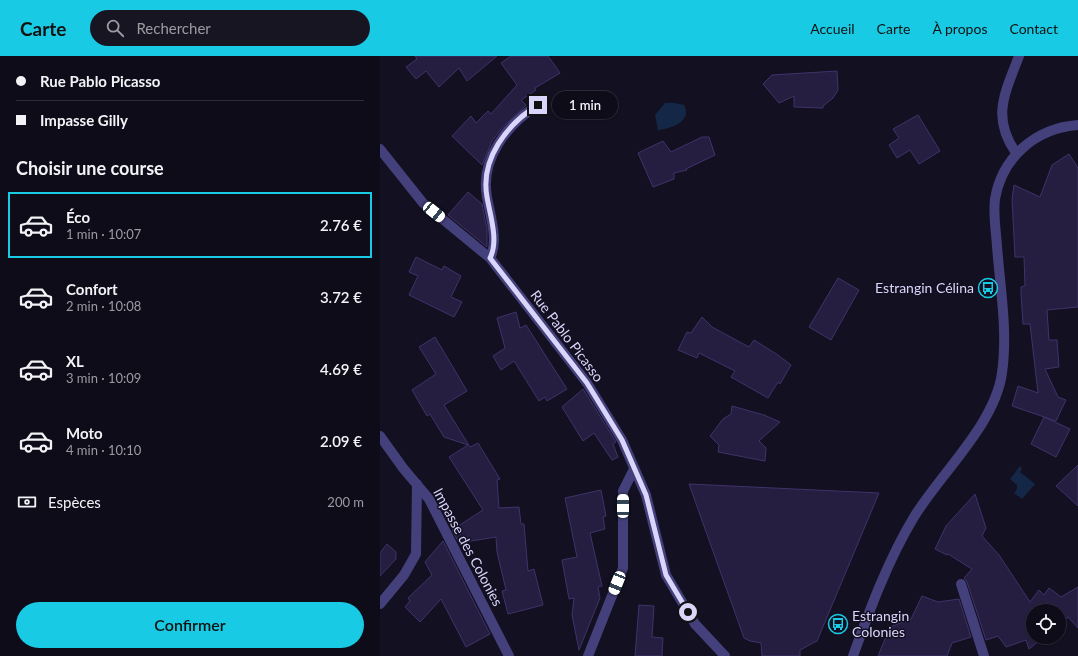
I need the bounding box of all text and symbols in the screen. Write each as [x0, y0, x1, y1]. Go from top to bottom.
search box [90, 10, 370, 46]
text: Carte [20, 17, 66, 40]
icon: search [104, 17, 126, 39]
text: Rechercher [136, 19, 211, 37]
text: Accueil [810, 20, 855, 37]
text: Carte [877, 20, 910, 37]
text: À propos [932, 20, 987, 37]
text: Contact [1009, 20, 1058, 37]
text: Rue Pablo Picasso [40, 72, 160, 90]
callout: 1 min [552, 91, 618, 119]
route end [529, 96, 547, 114]
text: 1 min [569, 97, 601, 113]
text: Impasse Gilly [40, 111, 128, 129]
text: Choisir une course [16, 157, 164, 179]
car [421, 200, 447, 224]
icon: car [18, 207, 54, 243]
text: Éco [66, 208, 90, 226]
text: 2.76 € [320, 216, 362, 234]
text: 1 min · 10:07 [66, 226, 141, 242]
bus stop icon: Estrangin Célina [977, 277, 999, 299]
icon: car [18, 279, 54, 315]
place label: Estrangin Célina [875, 279, 974, 296]
text: Confort [66, 280, 118, 298]
street label: Rue Pablo Picasso [527, 286, 607, 385]
text: 3.72 € [320, 288, 362, 306]
text: 2 min · 10:08 [66, 298, 141, 314]
icon: car [18, 351, 54, 387]
text: XL [66, 352, 84, 370]
text: 4.69 € [320, 360, 362, 378]
text: 3 min · 10:09 [66, 370, 141, 386]
icon: car [18, 423, 54, 459]
text: Moto [66, 424, 103, 442]
text: 2.09 € [320, 432, 362, 450]
text: 4 min · 10:10 [66, 442, 141, 458]
street label: Impasse des Colonies [430, 485, 507, 609]
icon: cash [16, 491, 38, 513]
text: Espèces [48, 493, 101, 511]
text: 200 m [327, 494, 364, 510]
car [617, 494, 629, 518]
car [607, 570, 627, 596]
button: Confirmer [16, 602, 364, 648]
route start [679, 603, 697, 621]
map controls [1026, 604, 1066, 644]
button: locate [1026, 604, 1066, 644]
place label: Estrangin Colonies [852, 607, 909, 640]
bus stop icon: Estrangin Colonies [827, 613, 849, 635]

